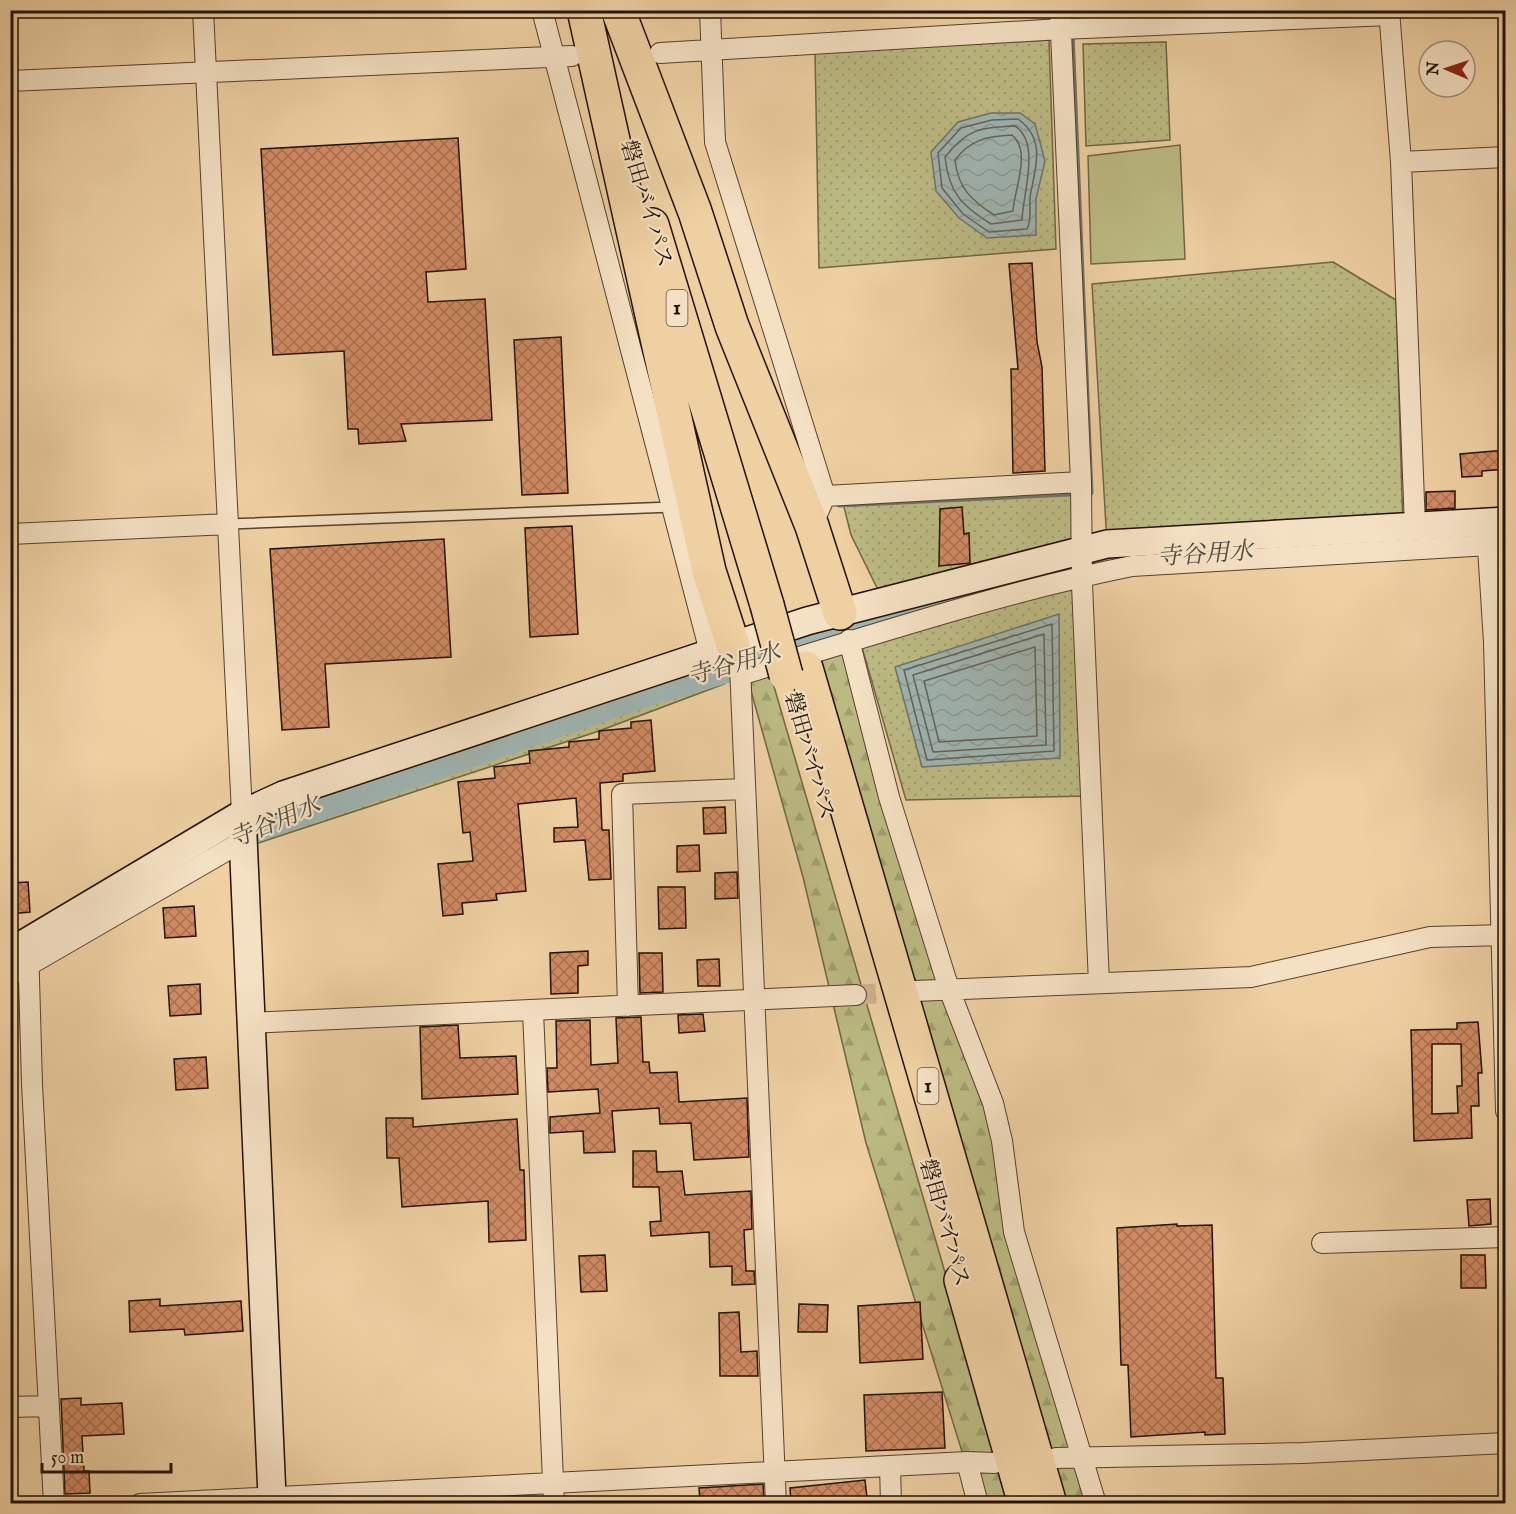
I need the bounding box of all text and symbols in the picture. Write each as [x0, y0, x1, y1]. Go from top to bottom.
north arrow [1417, 39, 1477, 99]
text: N [1424, 61, 1444, 77]
street label: 磐田バイパス [613, 137, 679, 271]
road number: 1 [666, 290, 688, 326]
water label: 寺谷用水 [1156, 536, 1256, 574]
water label: 寺谷用水 [684, 636, 786, 693]
street label: 磐田バイパス [777, 689, 841, 823]
water label: 寺谷用水 [225, 789, 327, 856]
road number: 1 [918, 1068, 938, 1104]
street label: 磐田バイパス [912, 1156, 976, 1290]
scale bar [42, 1436, 171, 1474]
text: 50 m [51, 1447, 84, 1470]

